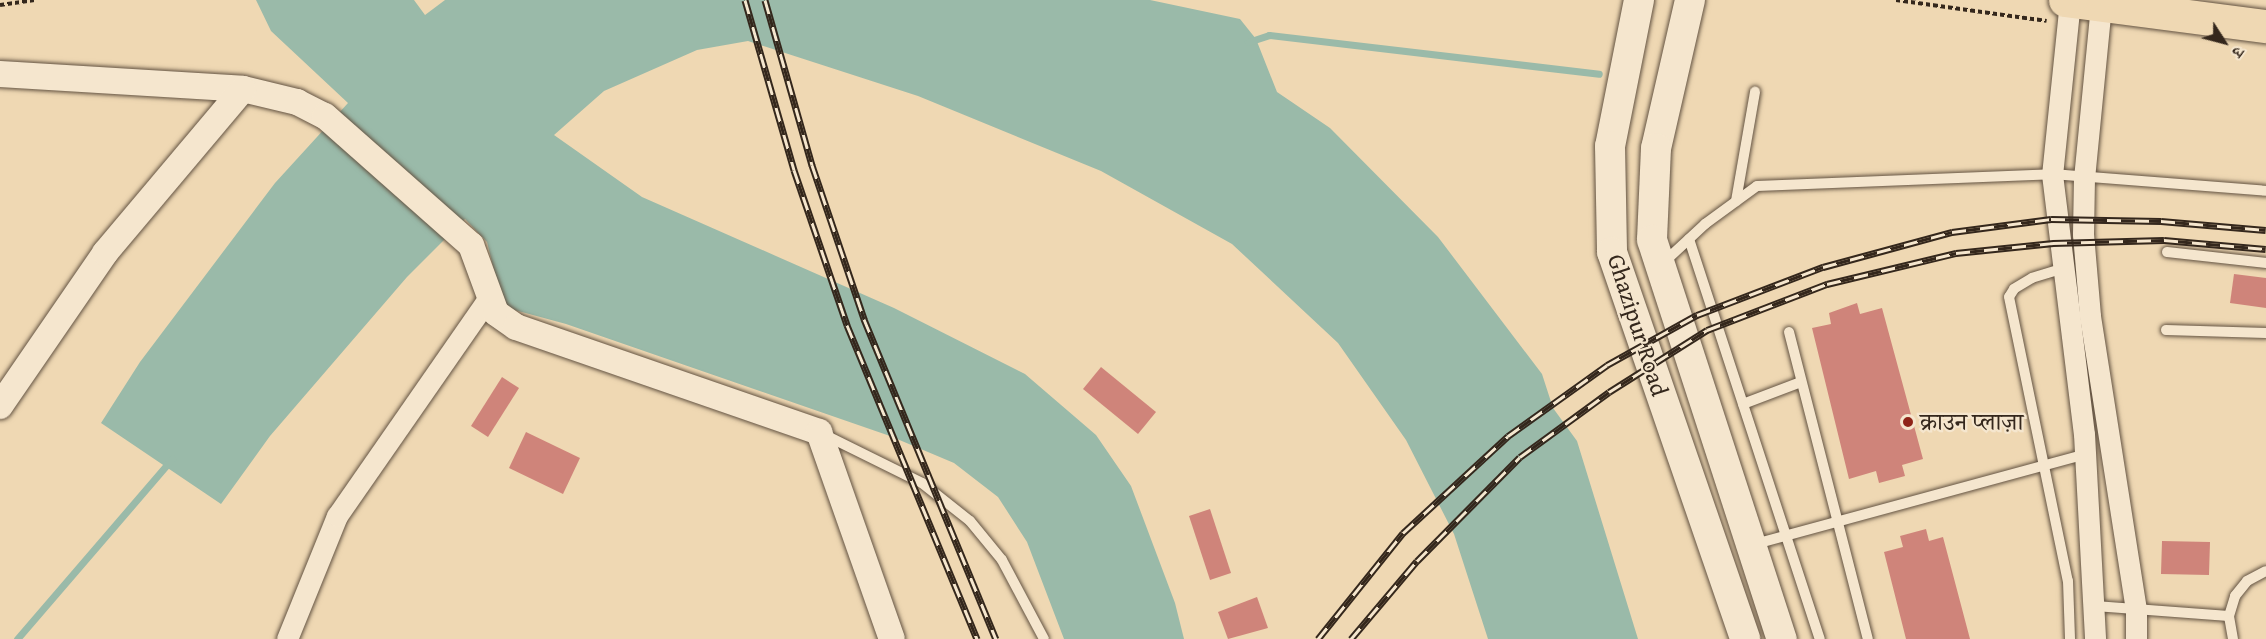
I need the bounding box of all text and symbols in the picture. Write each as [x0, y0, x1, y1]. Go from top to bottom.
north arrow [2194, 12, 2254, 72]
text: उ [2226, 42, 2251, 63]
street label: Ghazipur Road [1602, 250, 1674, 400]
place label: क्राउन प्लाज़ा [1920, 408, 2023, 436]
marker: क्राउन प्लाज़ा [1901, 415, 1915, 429]

